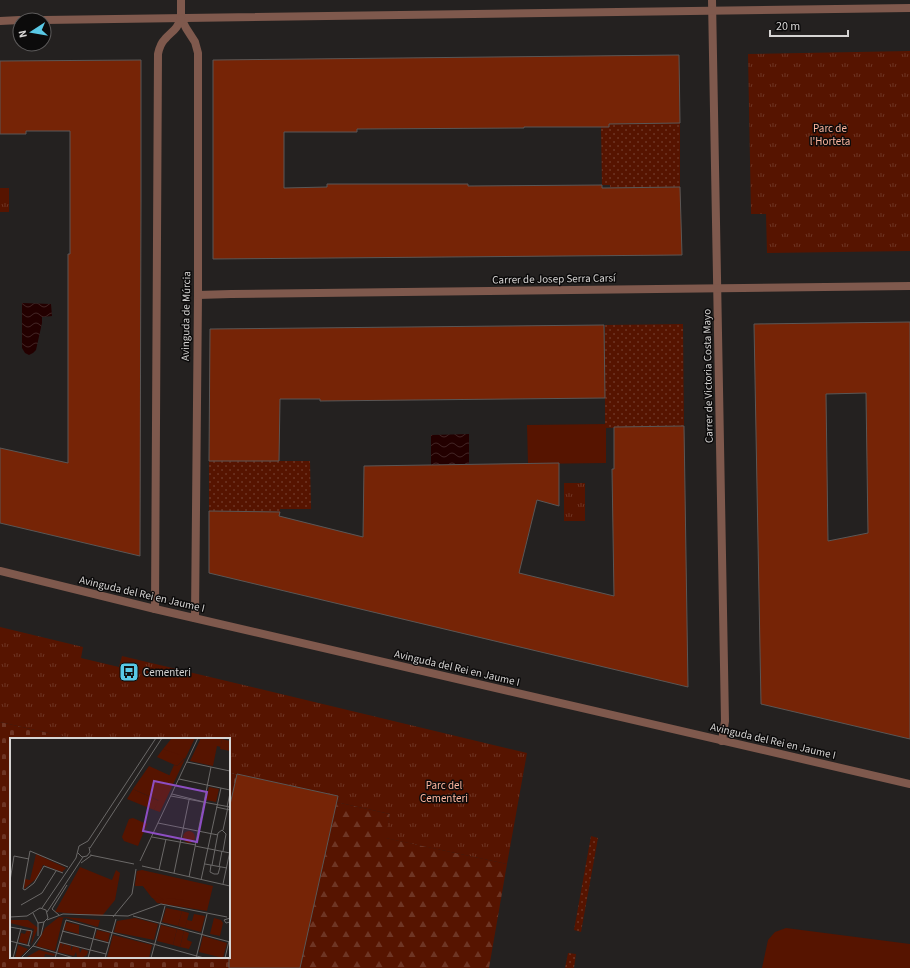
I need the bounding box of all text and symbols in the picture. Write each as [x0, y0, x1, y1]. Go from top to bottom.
north arrow [12, 12, 52, 52]
scale bar [770, 12, 848, 38]
text: 20 m [776, 18, 800, 35]
text: N [15, 29, 31, 39]
park label: Parc de l'Horteta [810, 121, 850, 149]
street label: Carrer de Josep Serra Carsí [492, 270, 616, 288]
street label: Avinguda de Múrcia [178, 271, 194, 361]
street label: Carrer de Victoria Costa Mayo [699, 309, 717, 443]
street label: Avinguda del Rei en Jaume I [78, 572, 206, 616]
street label: Avinguda del Rei en Jaume I [393, 646, 521, 690]
bus stop icon: Cementeri [118, 661, 140, 683]
place label: Cementeri [143, 665, 191, 680]
street label: Avinguda del Rei en Jaume I [709, 719, 837, 763]
inset map [10, 738, 230, 958]
park label: Parc del Cementeri [420, 778, 468, 806]

